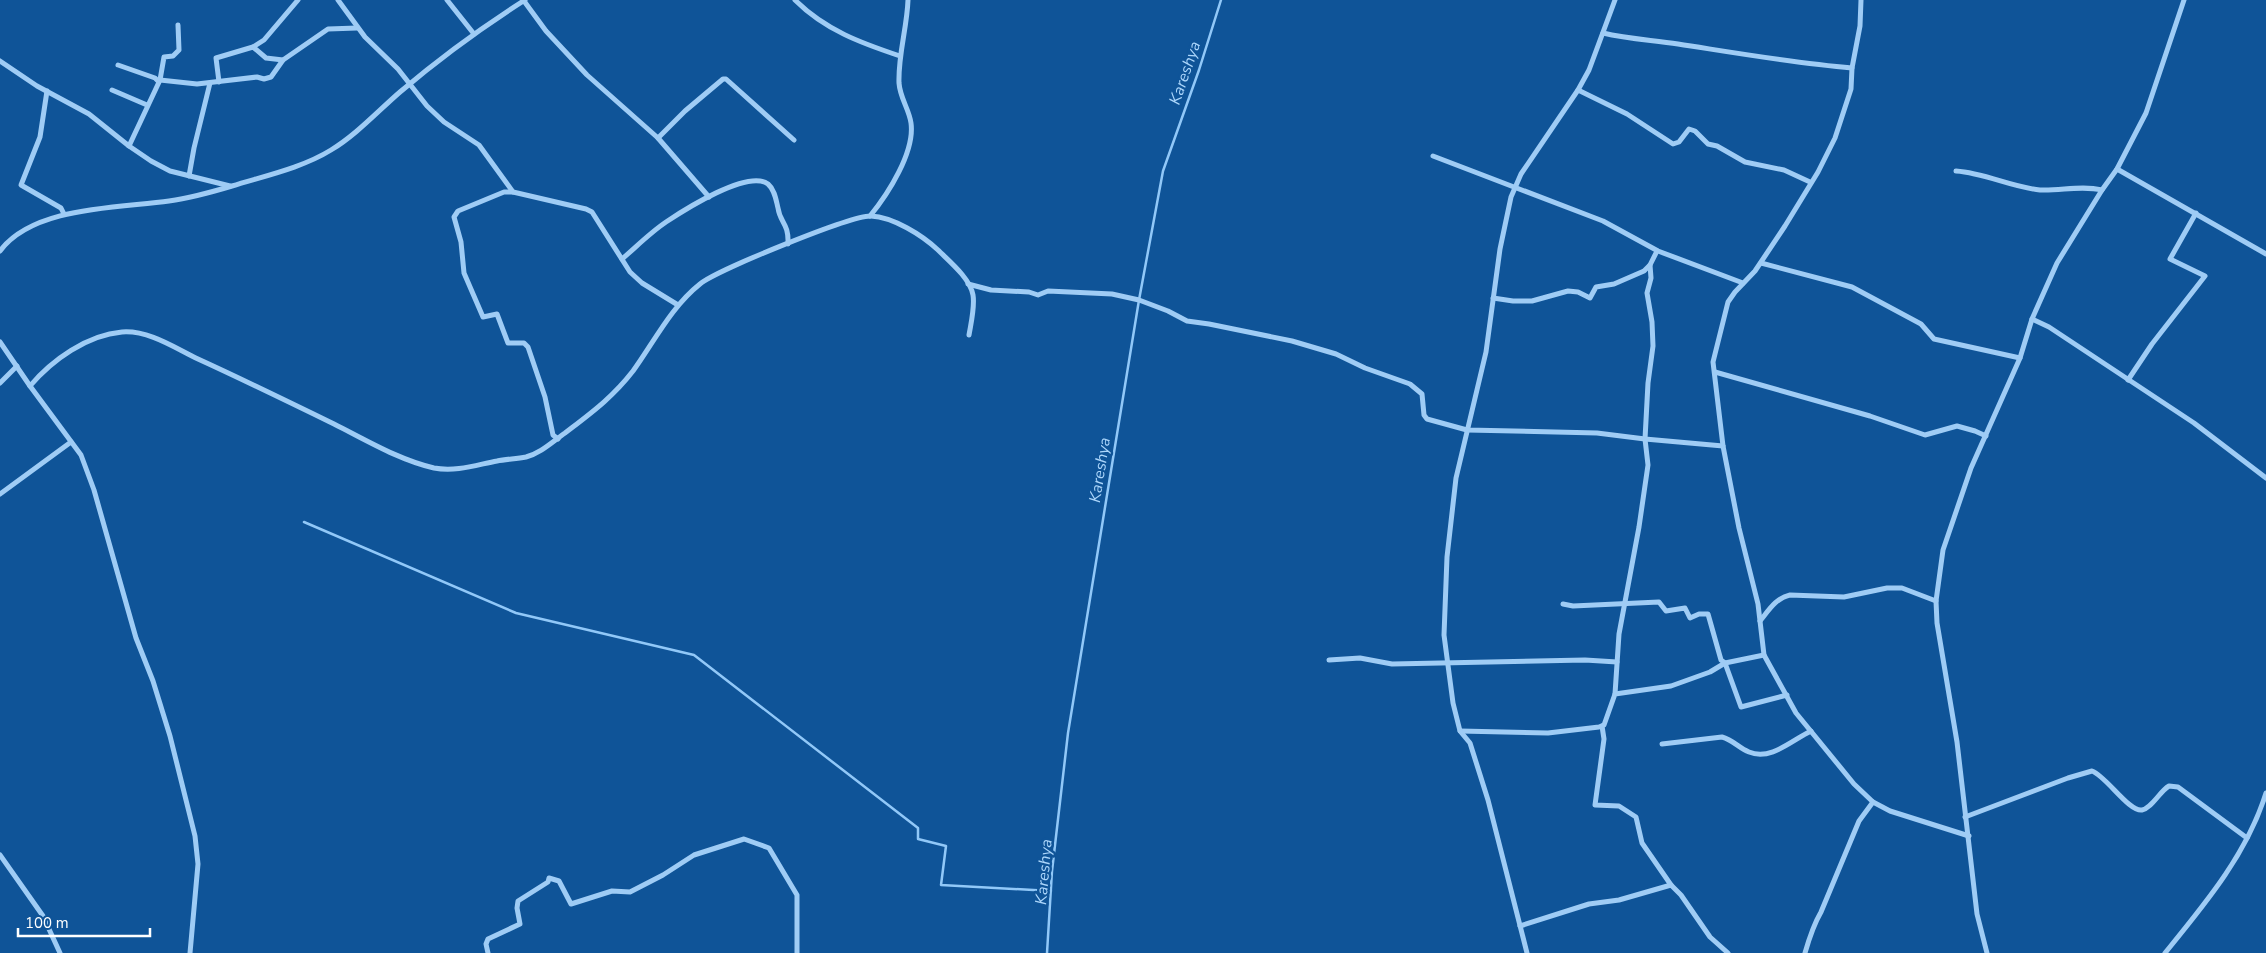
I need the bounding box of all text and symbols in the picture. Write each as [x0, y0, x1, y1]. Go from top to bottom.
water label: Kareshya [1164, 38, 1206, 108]
water label: Kareshya [1084, 436, 1116, 504]
water label: Kareshya [1030, 838, 1058, 906]
scale bar [18, 906, 150, 938]
text: 100 m [25, 913, 69, 933]

